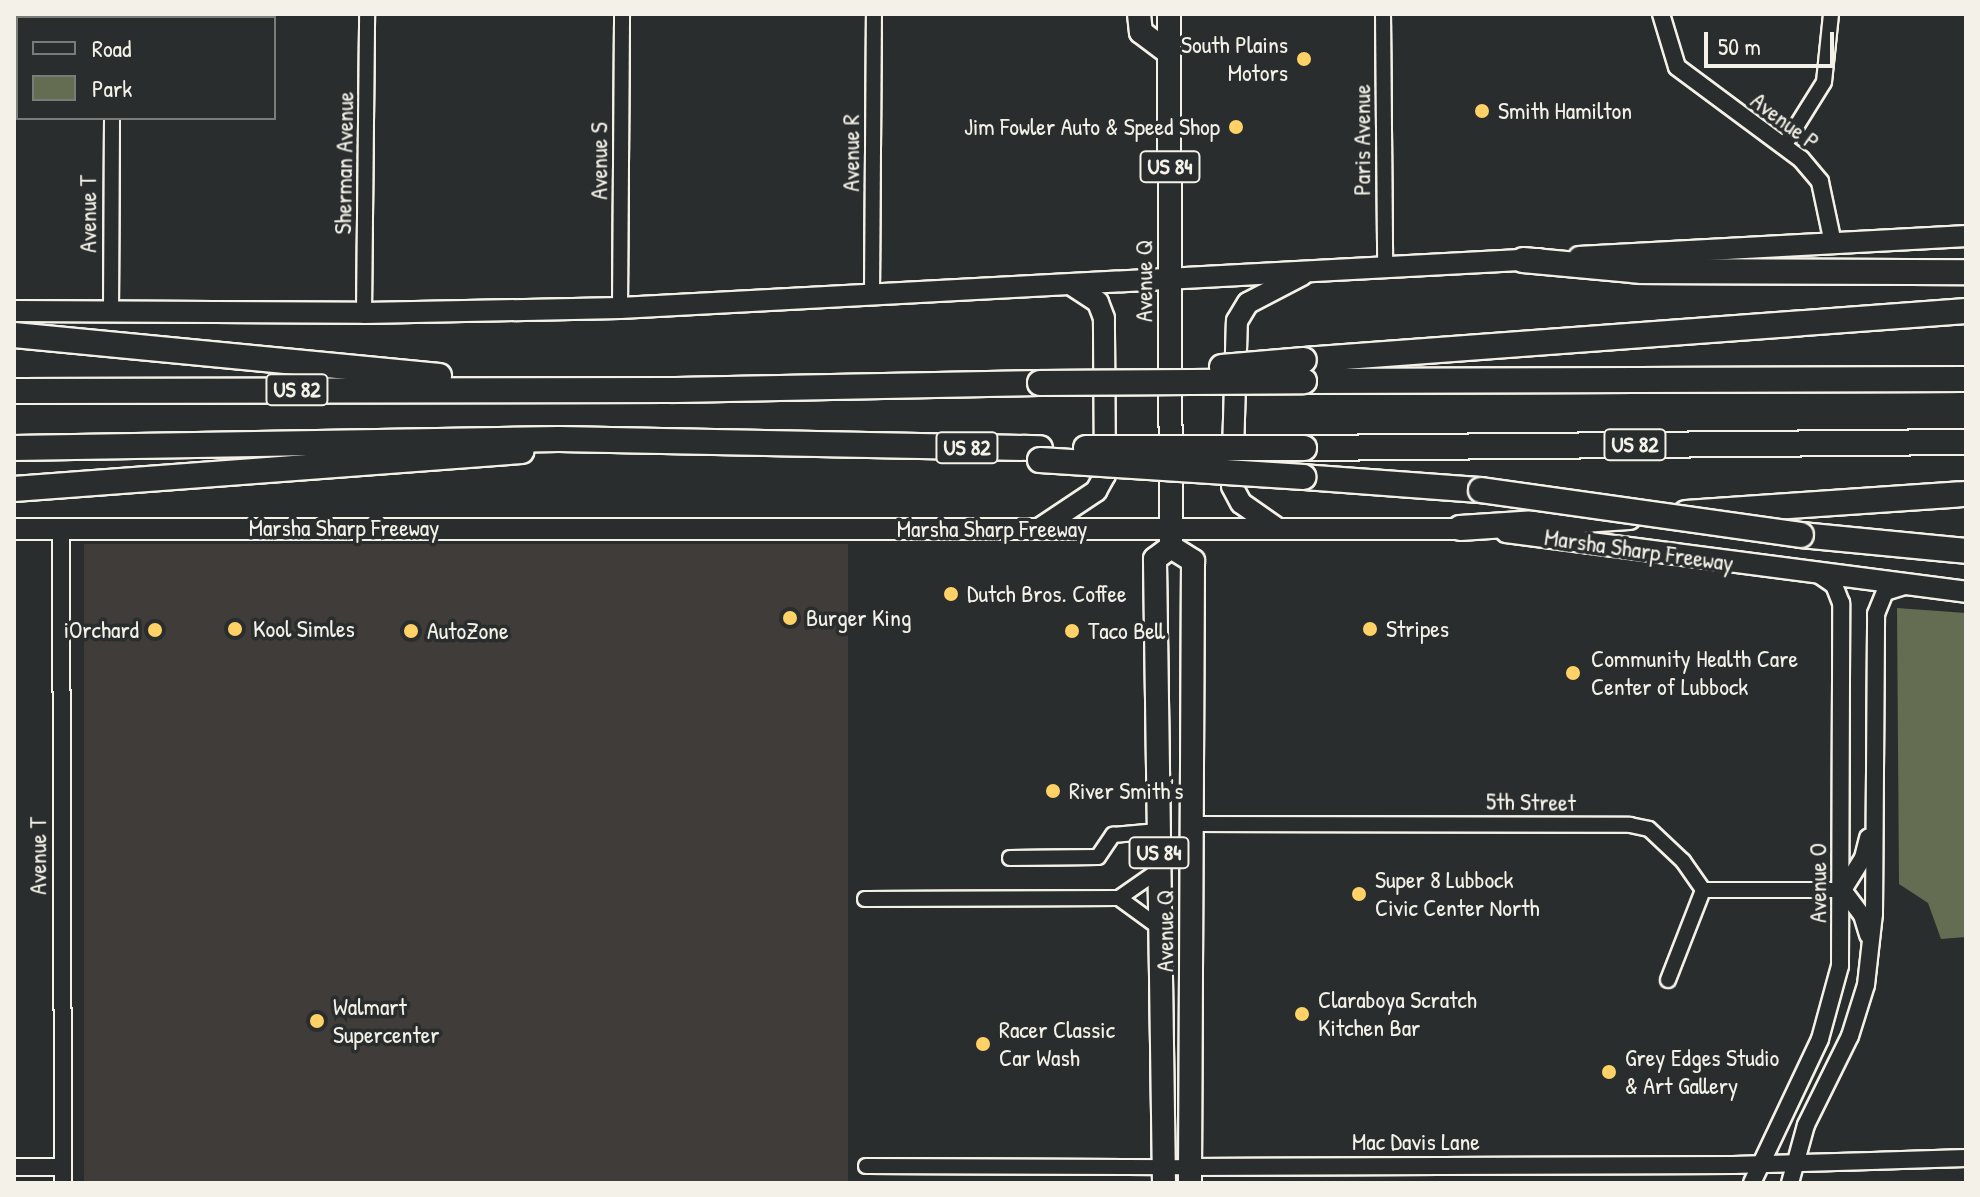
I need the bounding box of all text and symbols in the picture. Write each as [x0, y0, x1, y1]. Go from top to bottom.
legend [16, 16, 276, 120]
scale bar [1708, 16, 1838, 66]
text: 50 m [1718, 30, 1761, 62]
place label: South Plains Motors [1181, 31, 1288, 87]
text: Road [92, 32, 131, 64]
marker: South Plains Motors [1295, 50, 1313, 68]
text: Park [92, 72, 132, 104]
street label: Paris Avenue [1348, 84, 1376, 196]
street label: Avenue P [1745, 86, 1825, 156]
street label: Sherman Avenue [328, 91, 360, 235]
place label: Smith Hamilton [1498, 97, 1632, 125]
marker: Smith Hamilton [1473, 102, 1491, 120]
place label: Jim Fowler Auto & Speed Shop [964, 113, 1220, 141]
street label: Avenue R [837, 114, 865, 192]
marker: Jim Fowler Auto & Speed Shop [1227, 118, 1245, 136]
street label: Avenue S [585, 122, 613, 200]
road number: US 84 [1138, 149, 1202, 185]
street label: Avenue T [74, 175, 102, 253]
street label: Avenue Q [1130, 240, 1158, 322]
road number: US 82 [265, 372, 329, 408]
road number: US 82 [1603, 427, 1667, 463]
road number: US 82 [935, 430, 999, 466]
street label: Marsha Sharp Freeway [249, 514, 439, 542]
street label: Marsha Sharp Freeway [897, 515, 1087, 543]
street label: Marsha Sharp Freeway [1543, 522, 1735, 578]
place label: Dutch Bros. Coffee [967, 580, 1127, 608]
marker: Dutch Bros. Coffee [942, 585, 960, 603]
place label: Burger King [806, 604, 911, 632]
marker: Burger King [781, 609, 799, 627]
place label: Kool Simles [253, 615, 355, 643]
place label: Stripes [1386, 615, 1449, 643]
place label: iOrchard [64, 616, 139, 644]
place label: AutoZone [427, 617, 508, 645]
place label: Taco Bell [1088, 617, 1165, 645]
marker: Kool Simles [224, 618, 246, 640]
marker: Stripes [1361, 620, 1379, 638]
marker: iOrchard [146, 621, 164, 639]
marker: AutoZone [402, 622, 420, 640]
marker: Taco Bell [1063, 622, 1081, 640]
place label: Community Health Care Center of Lubbock [1591, 645, 1798, 701]
marker: Community Health Care Center of Lubbock [1562, 662, 1584, 684]
place label: River Smith's [1069, 777, 1183, 805]
marker: River Smith's [1044, 782, 1062, 800]
street label: 5th Street [1486, 787, 1576, 817]
street label: Avenue T [24, 817, 52, 895]
road number: US 84 [1127, 835, 1191, 871]
street label: Avenue O [1804, 843, 1832, 923]
place label: Super 8 Lubbock Civic Center North [1375, 866, 1539, 922]
marker: Super 8 Lubbock Civic Center North [1350, 885, 1368, 903]
street label: Avenue Q [1151, 890, 1179, 972]
place label: Claraboya Scratch Kitchen Bar [1318, 986, 1477, 1042]
place label: Walmart Supercenter [333, 993, 439, 1049]
marker: Claraboya Scratch Kitchen Bar [1293, 1005, 1311, 1023]
marker: Walmart Supercenter [308, 1012, 326, 1030]
place label: Racer Classic Car Wash [999, 1016, 1115, 1072]
marker: Racer Classic Car Wash [974, 1035, 992, 1053]
place label: Grey Edges Studio & Art Gallery [1625, 1044, 1779, 1100]
marker: Grey Edges Studio & Art Gallery [1600, 1063, 1618, 1081]
street label: Mac Davis Lane [1352, 1128, 1480, 1156]

